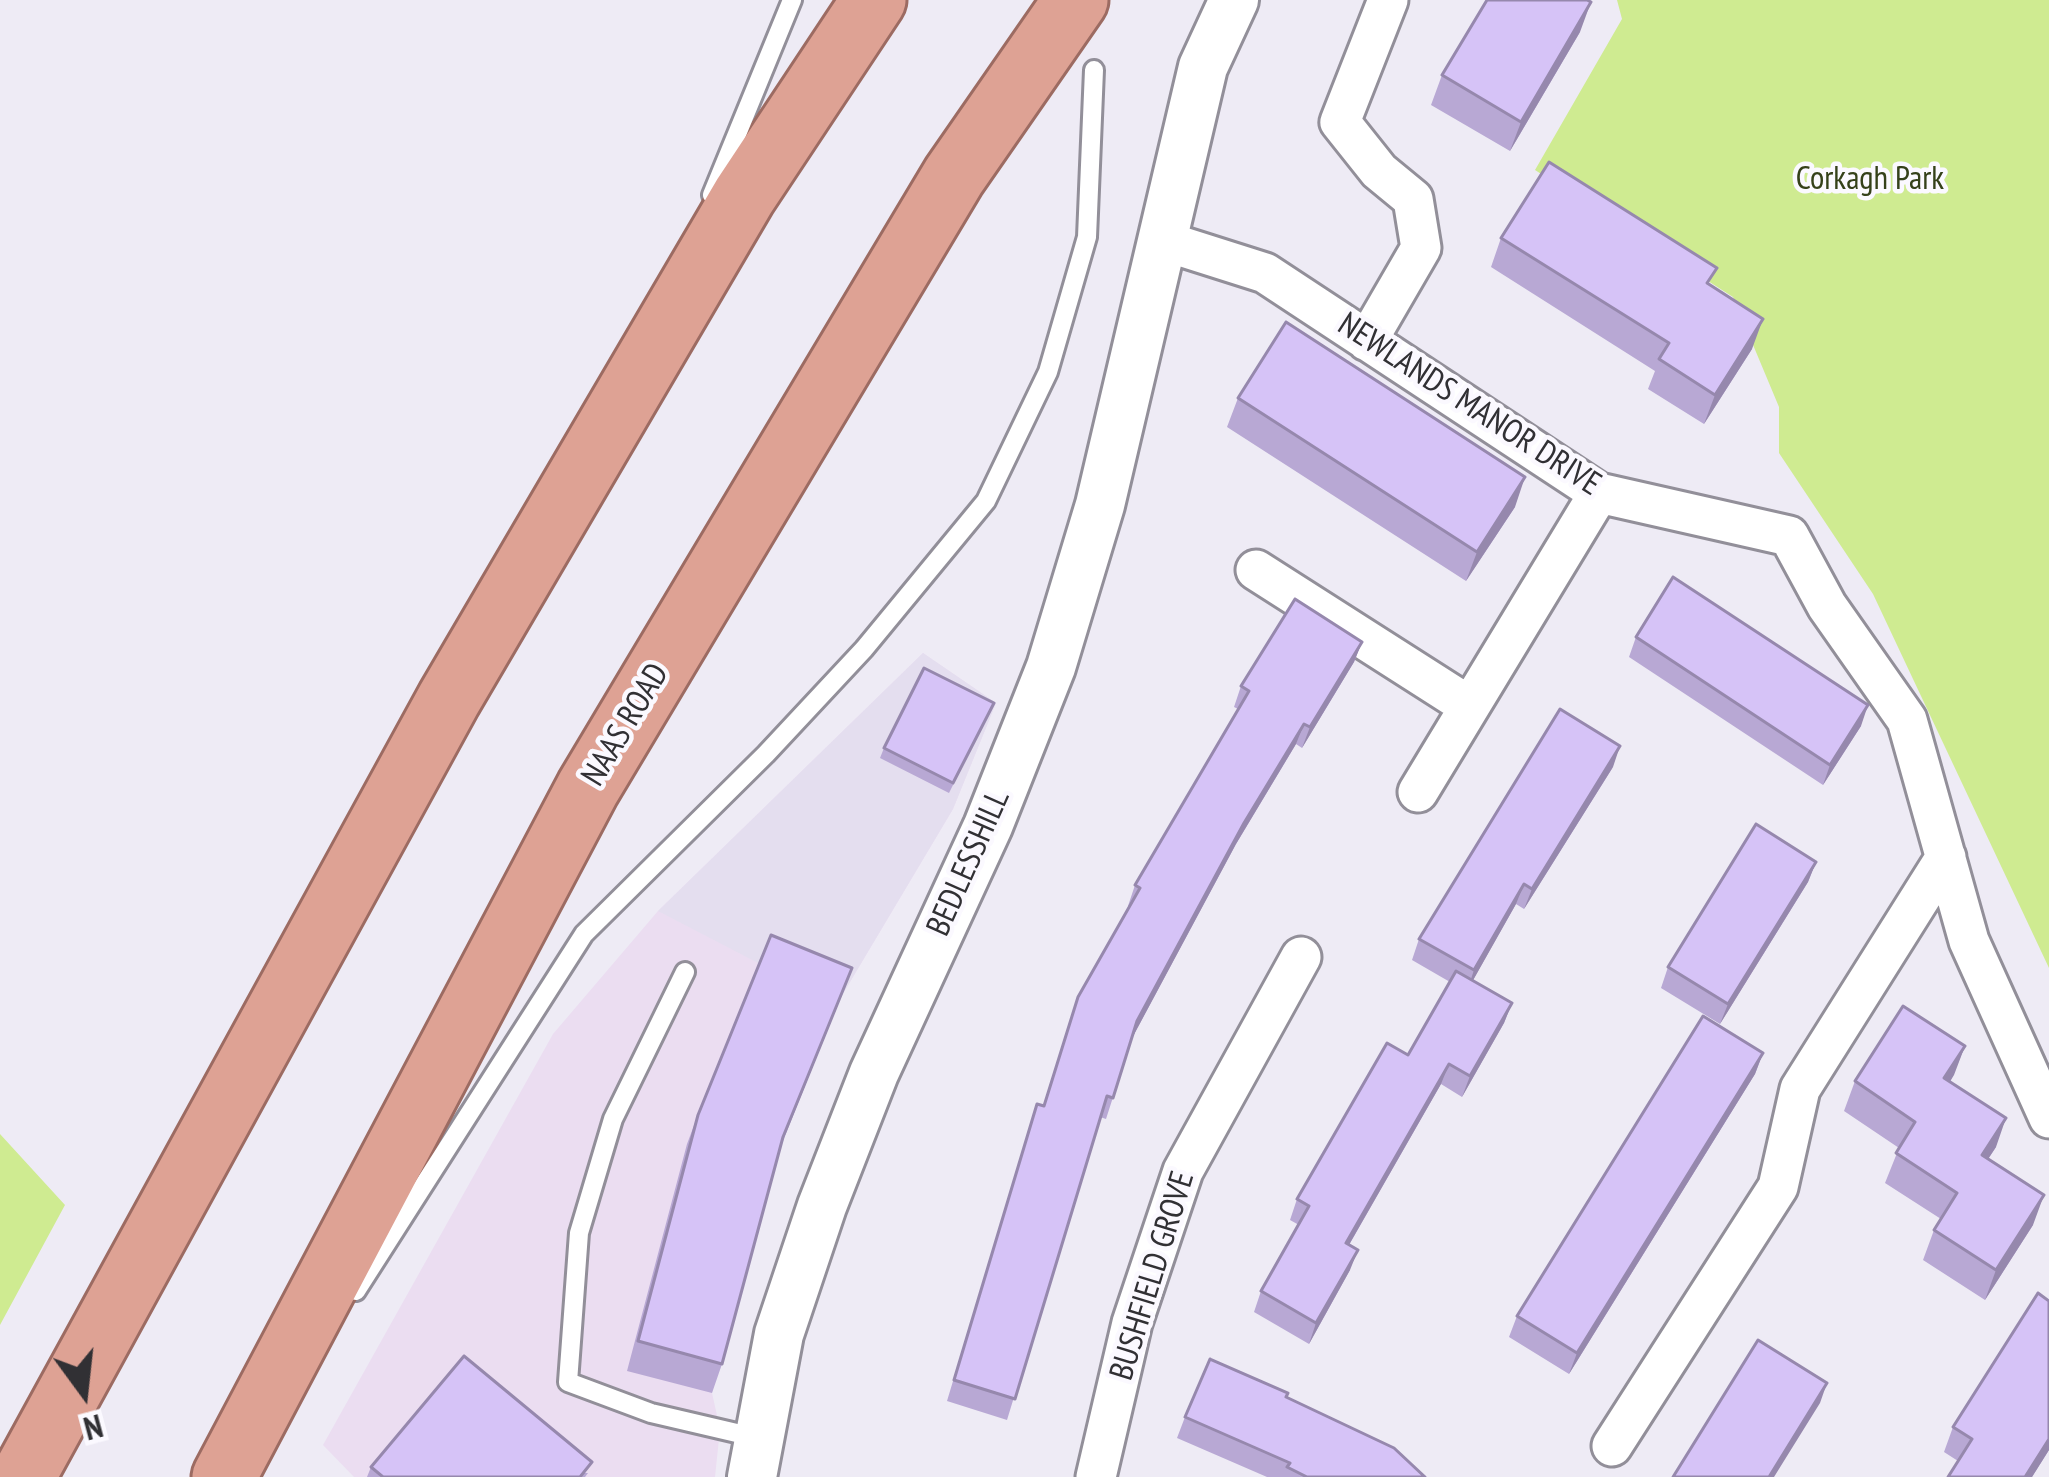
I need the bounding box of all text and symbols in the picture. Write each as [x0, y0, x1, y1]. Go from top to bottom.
park label: Corkagh Park [1796, 160, 1944, 200]
street label: NEWLANDS MANOR DRIVE [1330, 305, 1608, 505]
street label: NAAS ROAD [574, 657, 678, 793]
street label: BEDLESSHILL [919, 784, 1019, 942]
street label: BUSHFIELD GROVE [1102, 1167, 1204, 1385]
north arrow [24, 1333, 144, 1453]
text: N [79, 1405, 108, 1451]

